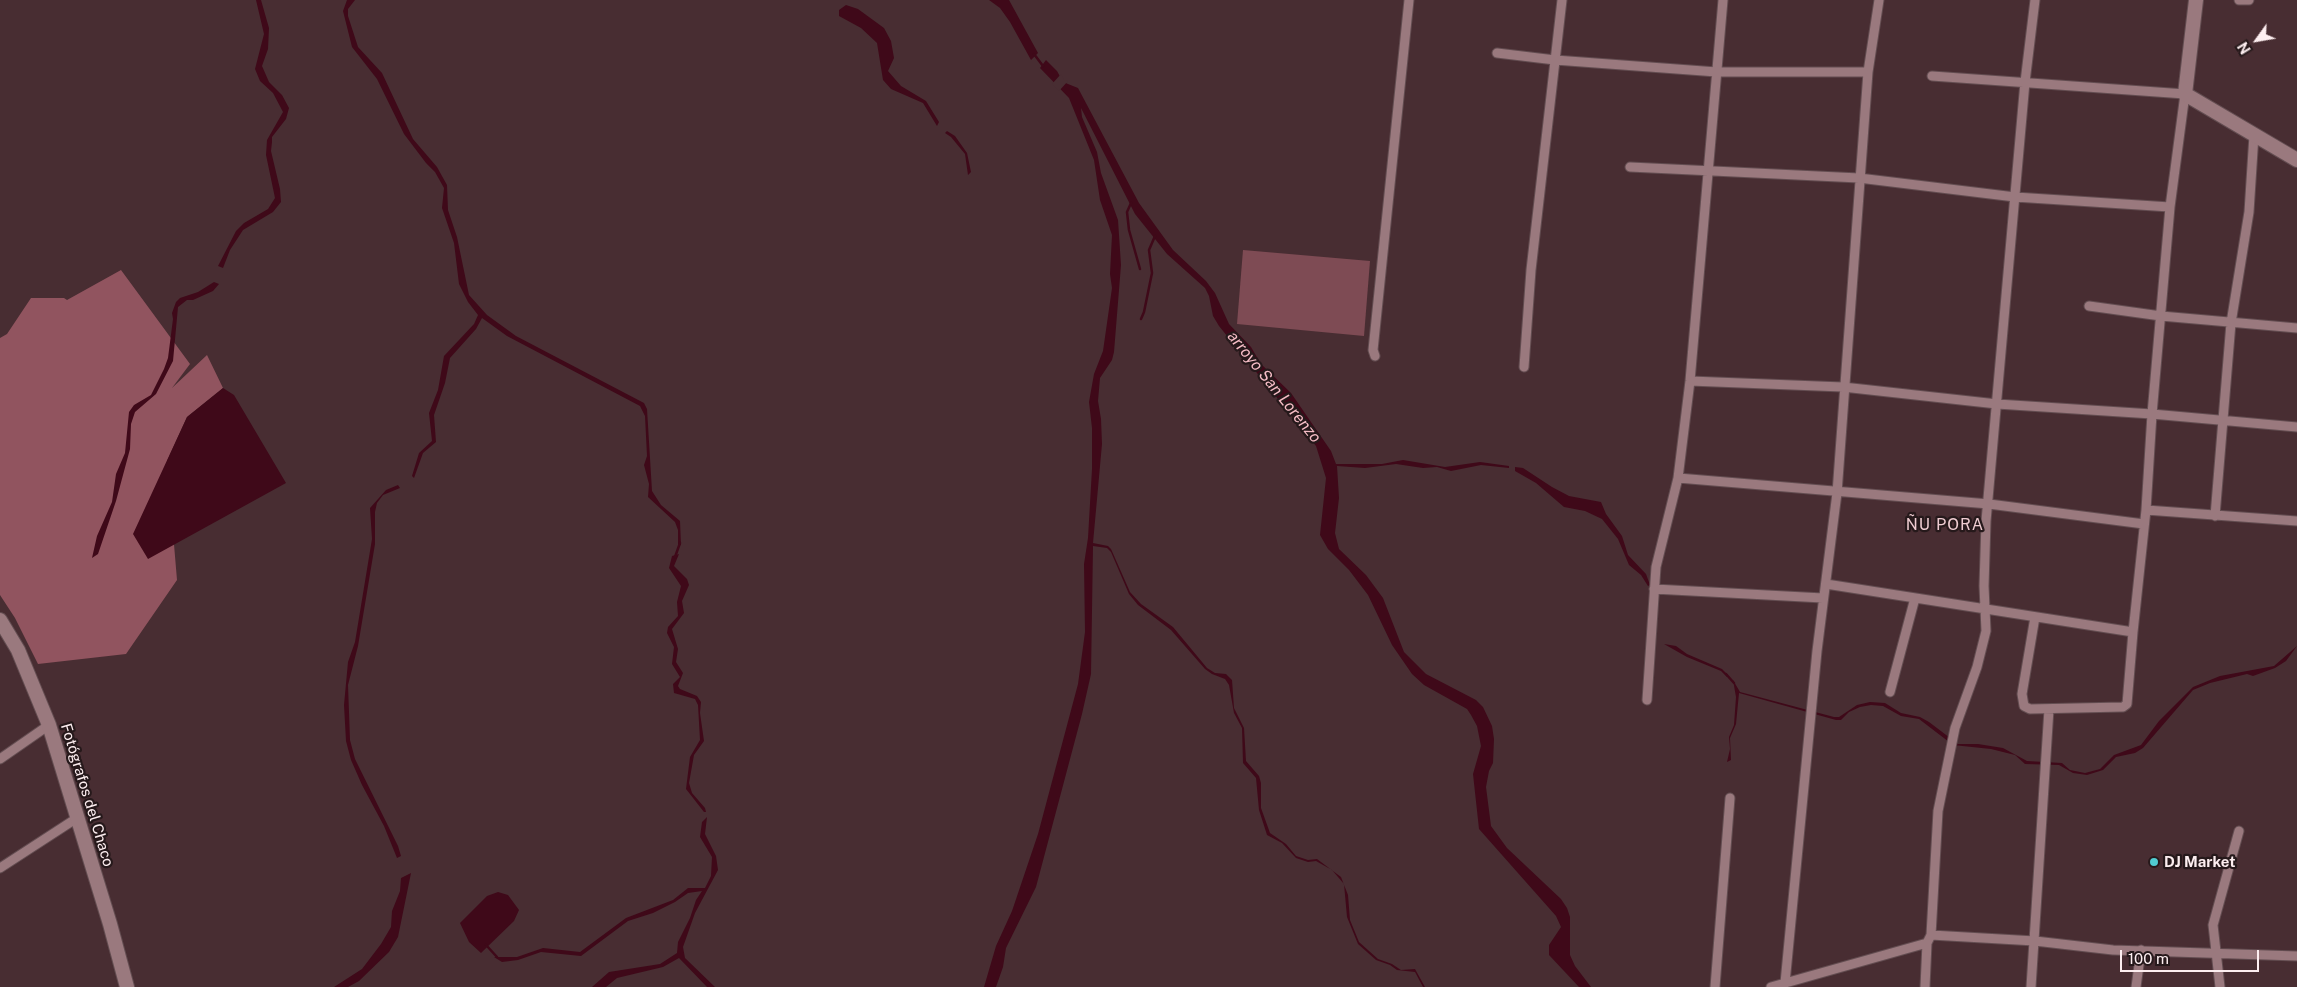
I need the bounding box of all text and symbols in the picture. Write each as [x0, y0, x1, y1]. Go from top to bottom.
north arrow [2232, 15, 2282, 65]
text: N [2235, 39, 2254, 57]
water label: arroyo San Lorenzo [1223, 327, 1325, 447]
district label: ÑU PORA [1905, 515, 1985, 535]
street label: Fotógrafos del Chaco [57, 721, 117, 869]
place label: DJ Market [2164, 853, 2235, 871]
marker: DJ Market [2148, 856, 2160, 868]
scale bar [2122, 940, 2261, 972]
text: 100 m [2128, 950, 2169, 967]

